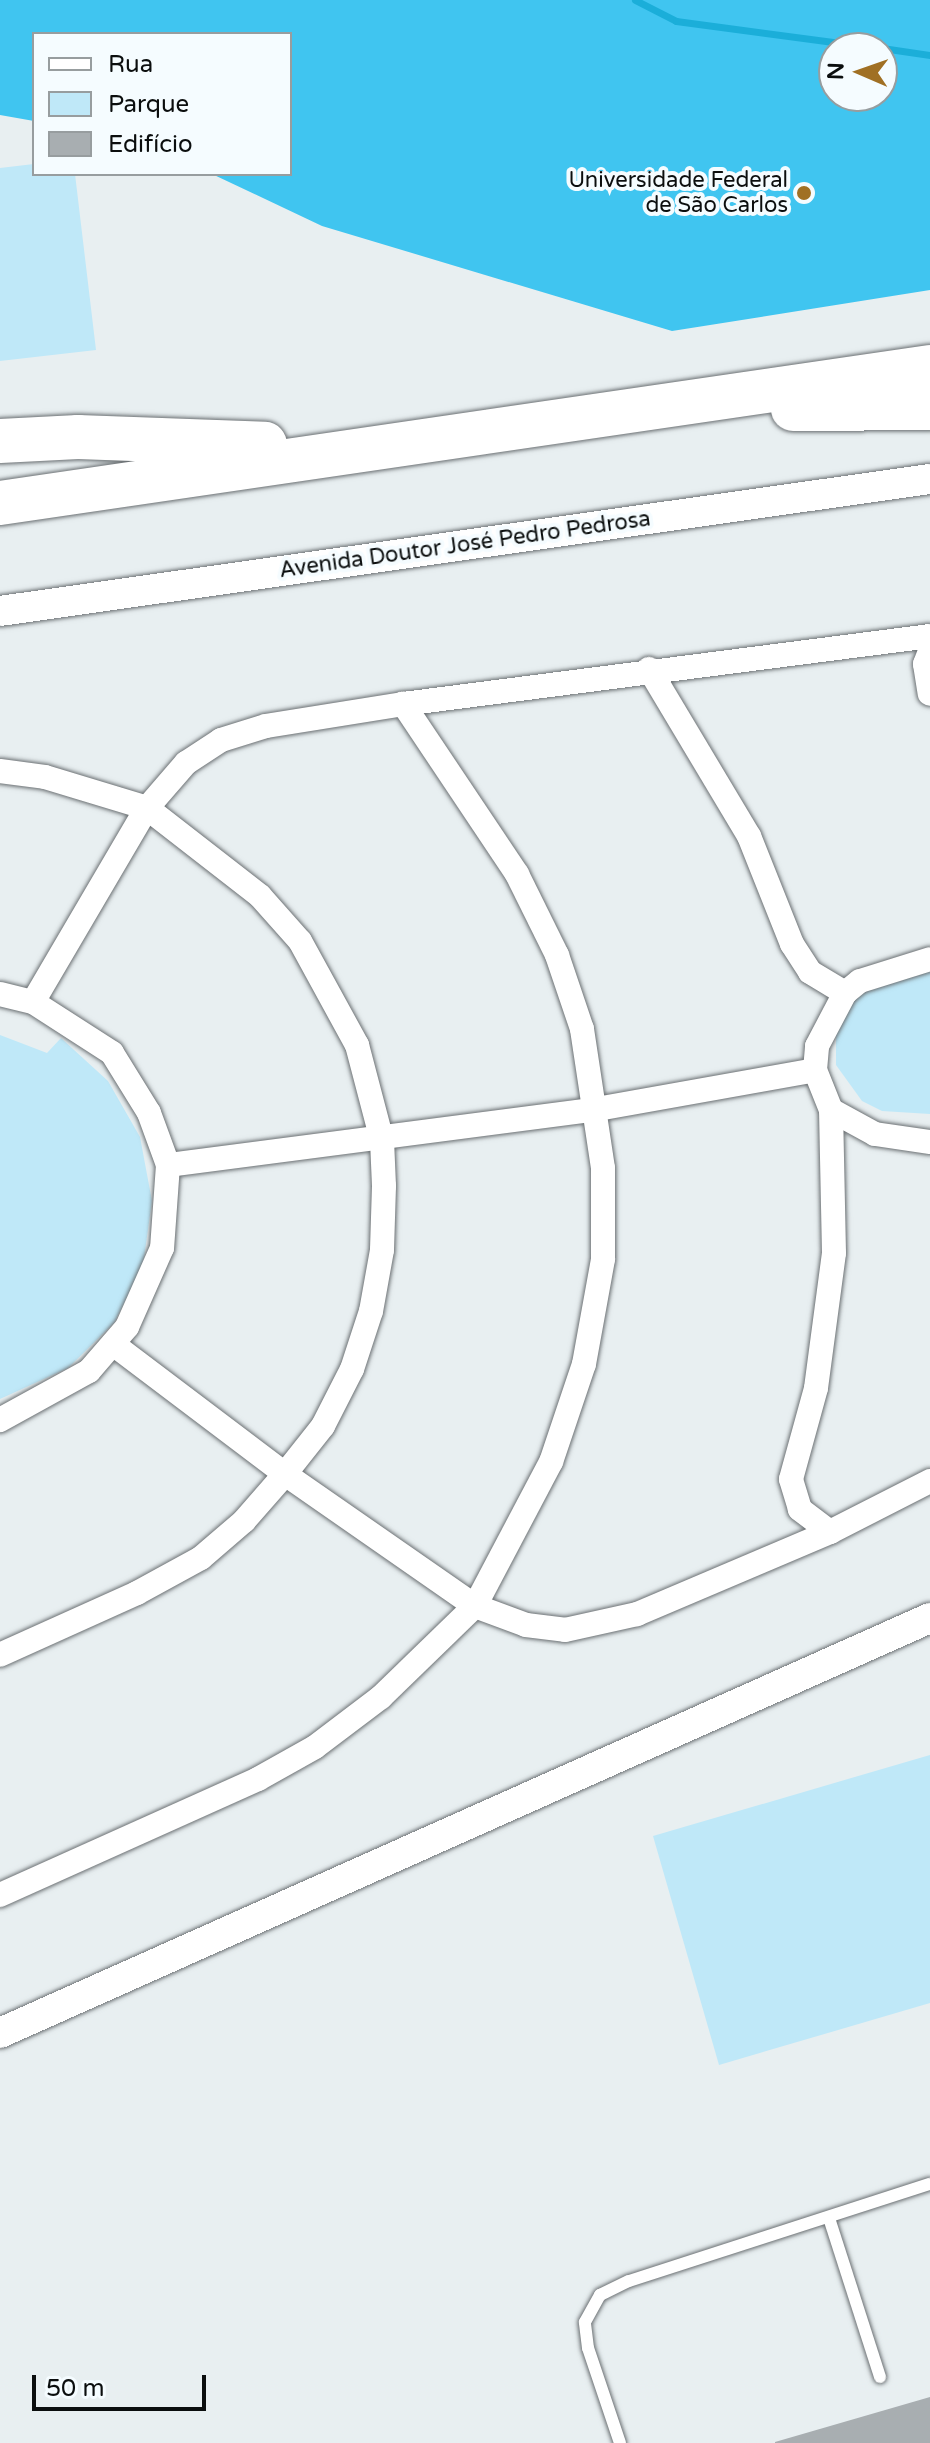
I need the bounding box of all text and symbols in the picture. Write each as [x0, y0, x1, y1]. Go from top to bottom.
legend [32, 32, 292, 176]
north arrow [818, 32, 898, 112]
text: Rua [108, 50, 153, 79]
text: N [823, 62, 849, 81]
text: Parque [108, 90, 189, 119]
text: Edifício [108, 130, 193, 159]
place label: Universidade Federal de São Carlos [569, 167, 788, 218]
marker: Universidade Federal de São Carlos [795, 184, 813, 202]
street label: Avenida Doutor José Pedro Pedrosa [278, 506, 652, 584]
scale bar [36, 2359, 210, 2409]
text: 50 m [46, 2374, 104, 2403]

